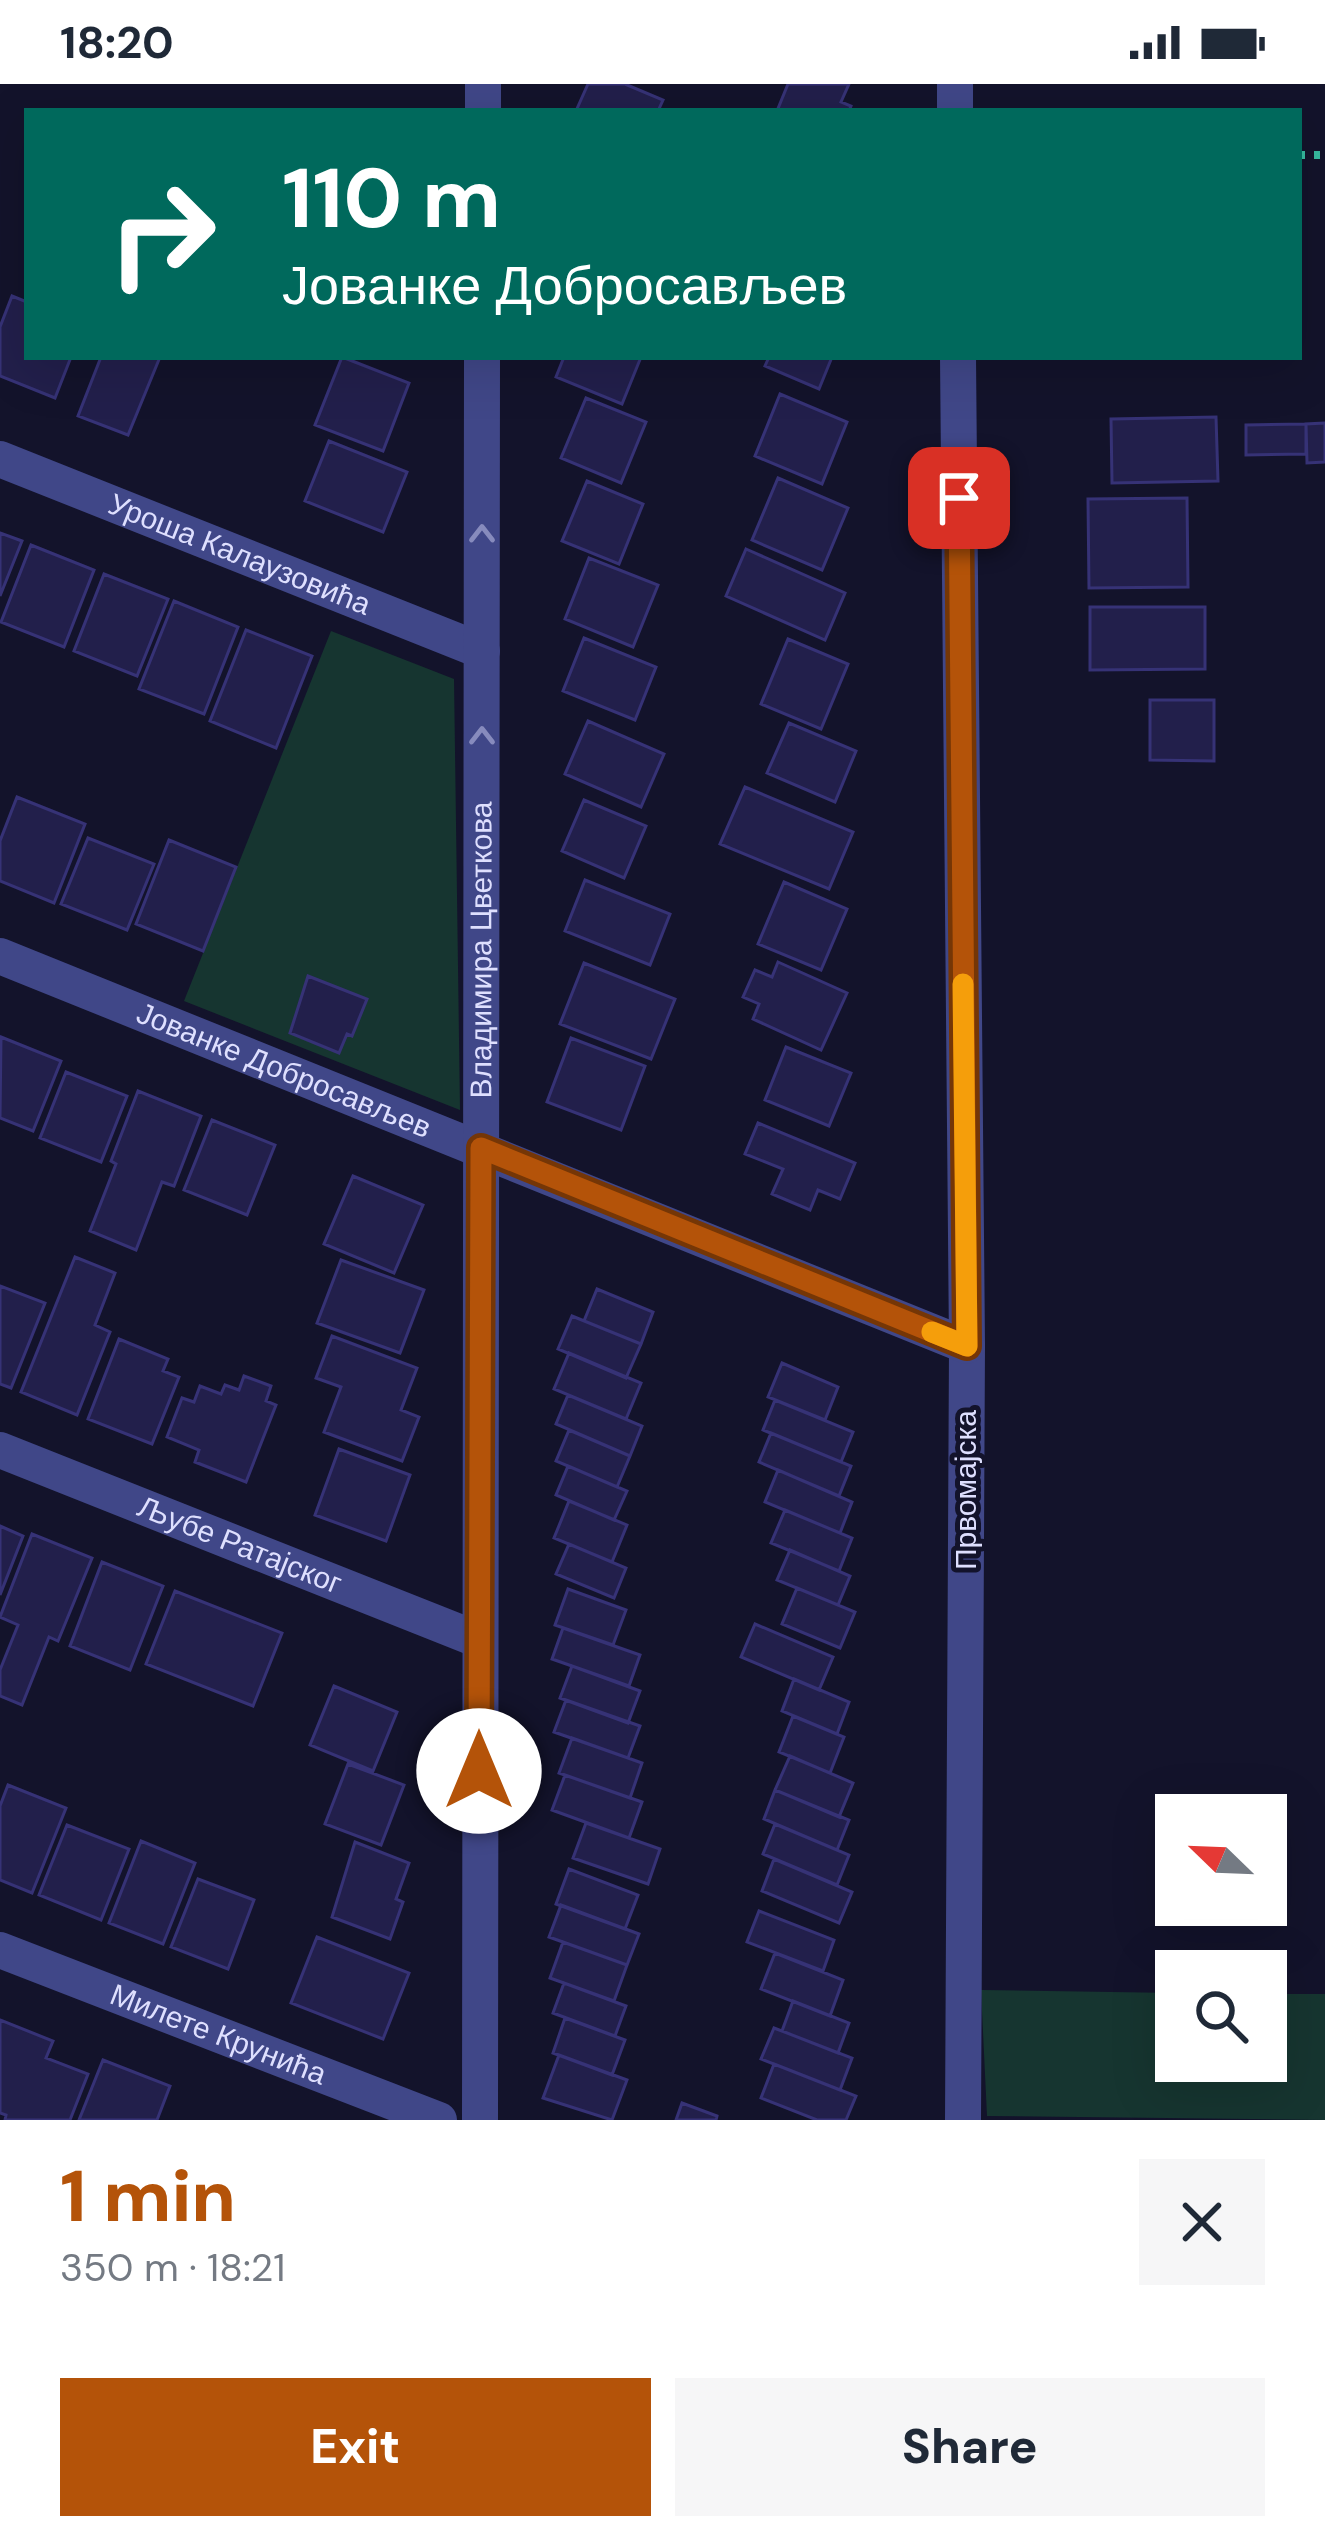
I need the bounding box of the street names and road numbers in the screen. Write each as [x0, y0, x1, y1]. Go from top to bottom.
street label: Уроша Калаузовића [103, 484, 377, 624]
street label: Владимира Цветкова [461, 801, 500, 1099]
street label: Јованке Добросављев [131, 993, 437, 1147]
street label: Првомајска [946, 1410, 985, 1570]
street label: Љубе Ратајског [132, 1487, 348, 1603]
street label: Милете Крунића [105, 1975, 332, 2094]

